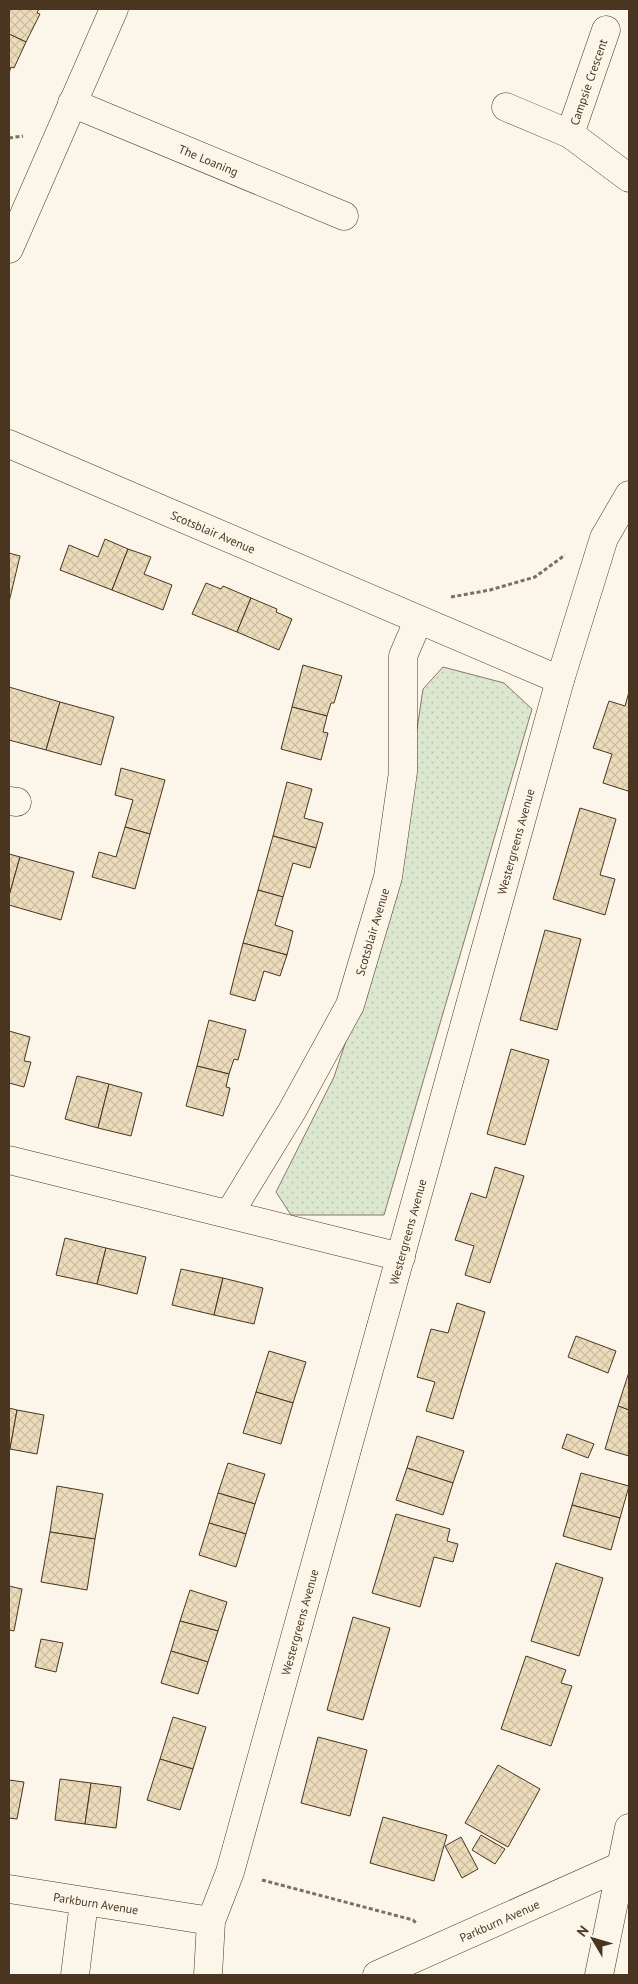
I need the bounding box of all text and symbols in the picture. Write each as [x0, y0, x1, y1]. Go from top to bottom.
street label: Campsie Crescent [566, 37, 610, 127]
street label: The Loaning [177, 141, 241, 179]
street label: Scotsblair Avenue [168, 507, 258, 556]
street label: Westergreens Avenue [493, 787, 537, 896]
street label: Scotsblair Avenue [352, 886, 392, 977]
street label: Westergreens Avenue [385, 1177, 429, 1286]
street label: Westergreens Avenue [277, 1567, 321, 1677]
street label: Parkburn Avenue [52, 1889, 140, 1917]
street label: Parkburn Avenue [457, 1896, 542, 1945]
north arrow [568, 1914, 618, 1964]
text: N [573, 1922, 593, 1940]

